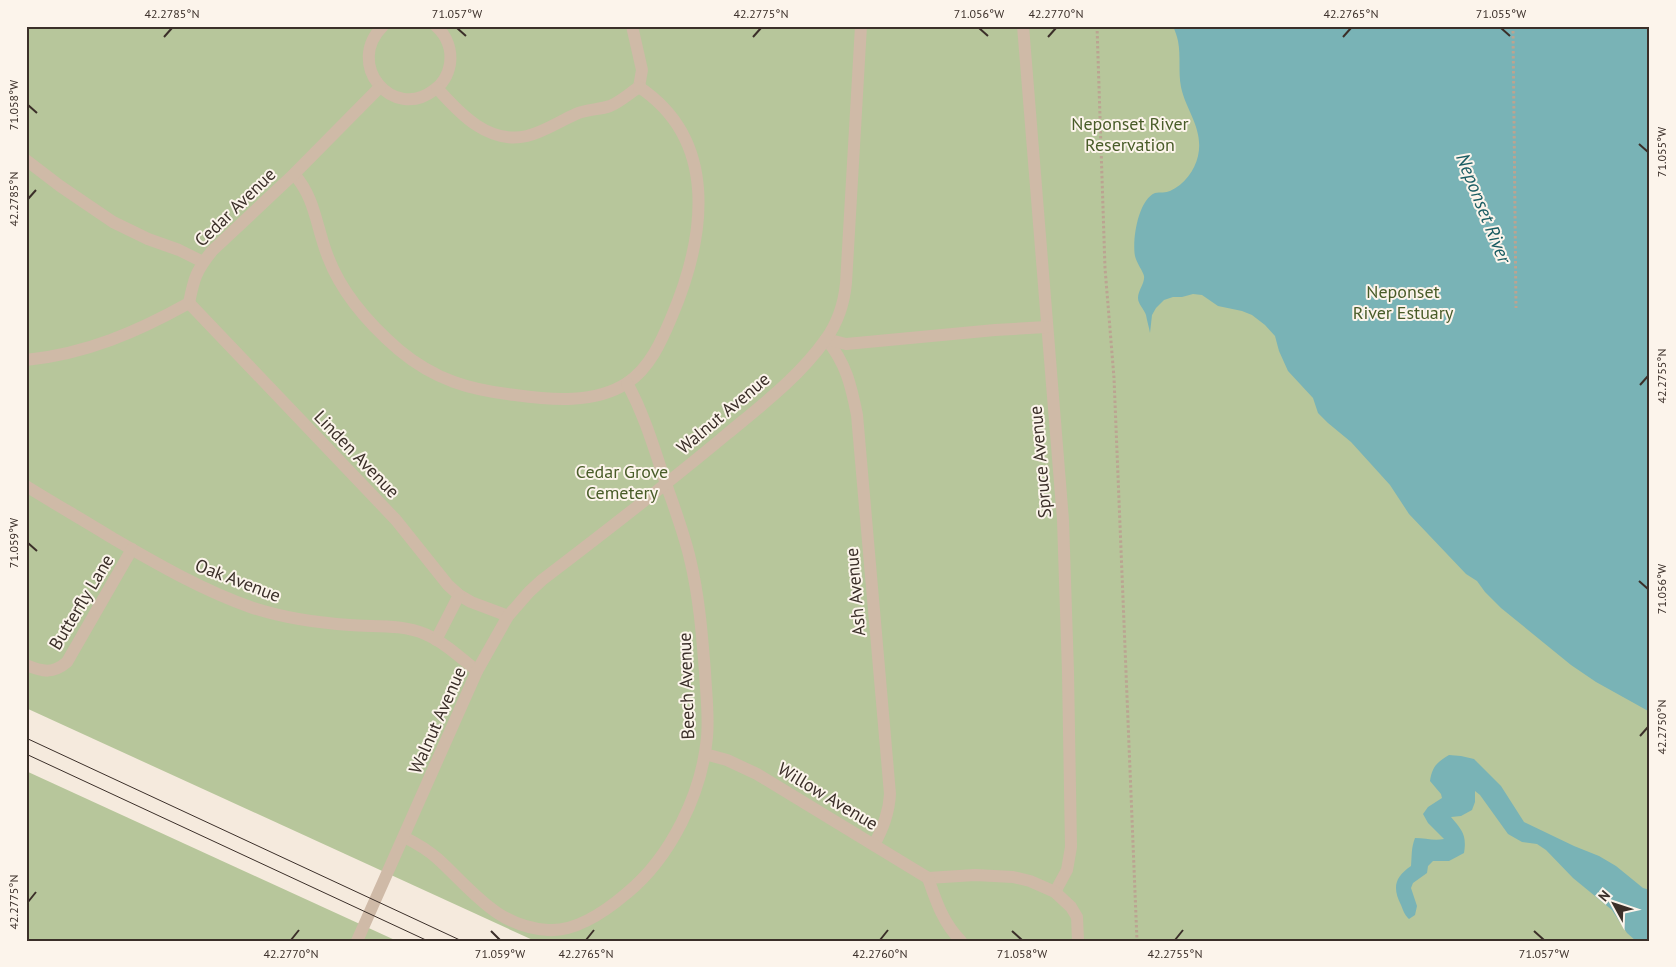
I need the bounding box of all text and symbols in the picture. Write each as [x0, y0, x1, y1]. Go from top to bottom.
text: 42.2785°N [145, 6, 199, 21]
text: 71.057°W [432, 6, 482, 21]
text: 42.2775°N [734, 6, 788, 21]
text: 71.056°W [954, 6, 1004, 21]
text: 42.2770°N [1029, 6, 1083, 21]
text: 42.2765°N [1324, 6, 1378, 21]
text: 71.055°W [1476, 6, 1526, 21]
text: 71.058°W [6, 80, 21, 130]
park label: Neponset River Reservation [1071, 112, 1189, 156]
text: 71.055°W [1654, 127, 1669, 177]
water label: Neponset River [1451, 150, 1518, 268]
street label: Cedar Avenue [190, 163, 280, 251]
text: 42.2785°N [6, 172, 21, 226]
park label: Neponset River Estuary [1353, 280, 1454, 324]
text: 42.2755°N [1654, 349, 1669, 403]
street label: Walnut Avenue [672, 367, 774, 459]
street label: Linden Avenue [309, 405, 405, 503]
street label: Spruce Avenue [1024, 405, 1056, 519]
park label: Cedar Grove Cemetery [576, 460, 668, 504]
text: 71.059°W [6, 518, 21, 568]
street label: Ash Avenue [840, 547, 870, 637]
street label: Butterfly Lane [43, 550, 119, 654]
street label: Oak Avenue [192, 553, 284, 607]
text: 71.056°W [1654, 564, 1669, 614]
street label: Beech Avenue [673, 632, 699, 740]
street label: Walnut Avenue [403, 663, 471, 777]
text: 42.2750°N [1654, 700, 1669, 754]
street label: Willow Avenue [774, 757, 882, 835]
text: 42.2775°N [6, 875, 21, 929]
north arrow [1588, 880, 1638, 930]
text: N [1594, 886, 1614, 905]
text: 42.2770°N [264, 946, 318, 961]
text: 71.059°W [475, 946, 525, 961]
text: 42.2765°N [559, 946, 613, 961]
text: 42.2760°N [853, 946, 907, 961]
text: 71.058°W [997, 946, 1047, 961]
text: 42.2755°N [1148, 946, 1202, 961]
text: 71.057°W [1519, 946, 1569, 961]

